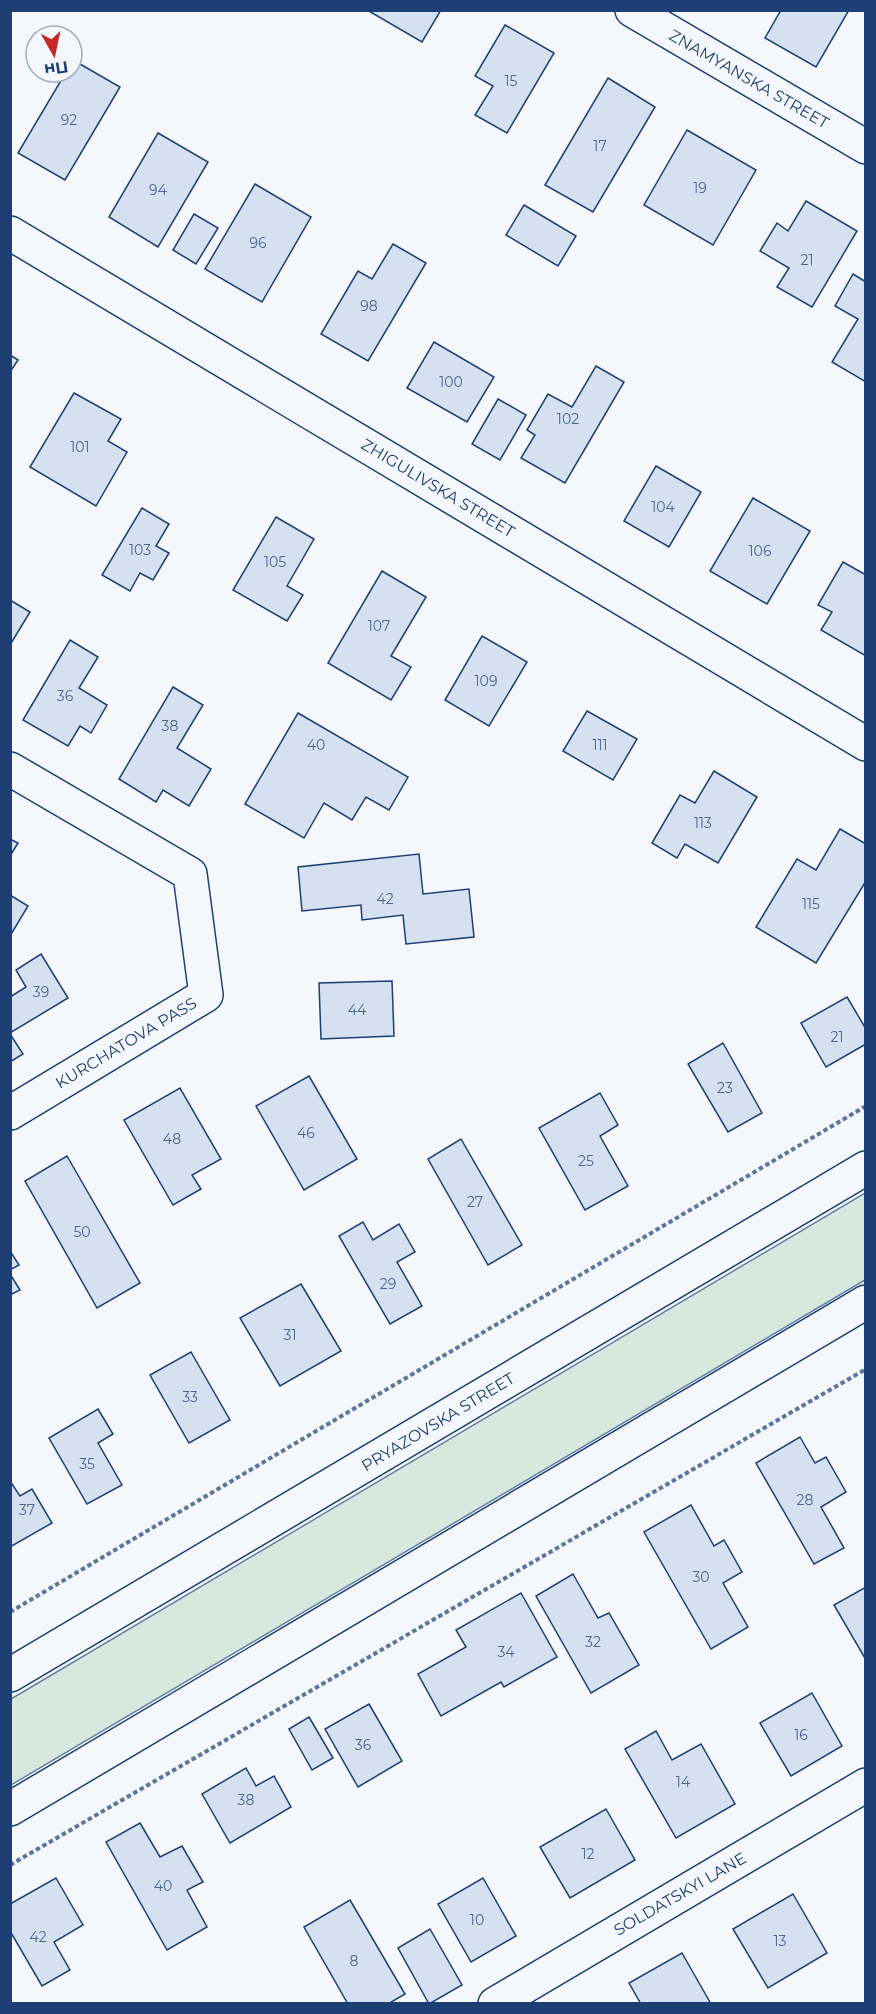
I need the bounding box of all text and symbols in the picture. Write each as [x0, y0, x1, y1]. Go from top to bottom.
north arrow [24, 24, 84, 84]
street label: ZNAMYANSKA STREET [666, 25, 833, 133]
text: Пн [43, 57, 70, 80]
house number: 15 [505, 72, 518, 90]
house number: 92 [61, 111, 77, 129]
house number: 17 [593, 137, 607, 155]
house number: 19 [693, 179, 707, 197]
house number: 94 [149, 181, 168, 199]
house number: 96 [249, 234, 267, 252]
house number: 21 [800, 251, 814, 269]
house number: 98 [360, 297, 378, 315]
house number: 100 [439, 373, 463, 391]
house number: 102 [557, 410, 579, 428]
street label: ZHIGULIVSKA STREET [358, 435, 519, 542]
house number: 101 [70, 438, 90, 456]
house number: 104 [651, 498, 676, 516]
house number: 103 [129, 541, 151, 559]
house number: 106 [749, 542, 772, 560]
house number: 105 [264, 553, 286, 571]
house number: 107 [368, 617, 390, 635]
house number: 109 [475, 672, 497, 690]
house number: 36 [57, 687, 74, 705]
house number: 38 [162, 717, 178, 735]
house number: 40 [307, 736, 325, 754]
house number: 111 [592, 736, 608, 754]
house number: 113 [694, 814, 712, 832]
house number: 42 [376, 890, 394, 908]
house number: 115 [802, 895, 820, 913]
house number: 39 [33, 983, 49, 1001]
street label: KURCHATOVA PASS [52, 993, 200, 1093]
house number: 44 [348, 1001, 367, 1019]
house number: 21 [830, 1028, 844, 1046]
house number: 23 [717, 1079, 733, 1097]
house number: 46 [297, 1124, 315, 1142]
house number: 48 [163, 1130, 181, 1148]
house number: 25 [578, 1152, 594, 1170]
house number: 27 [467, 1193, 483, 1211]
house number: 50 [73, 1223, 91, 1241]
house number: 29 [380, 1275, 396, 1293]
house number: 31 [284, 1326, 296, 1344]
street label: PRYAZOVSKA STREET [358, 1368, 519, 1475]
house number: 33 [182, 1388, 198, 1406]
house number: 35 [79, 1455, 95, 1473]
house number: 28 [797, 1491, 814, 1509]
house number: 37 [19, 1501, 35, 1519]
house number: 30 [692, 1568, 710, 1586]
house number: 32 [585, 1633, 601, 1651]
house number: 34 [497, 1643, 515, 1661]
house number: 16 [794, 1726, 808, 1744]
house number: 36 [355, 1736, 372, 1754]
house number: 14 [676, 1773, 691, 1791]
house number: 38 [238, 1791, 254, 1809]
house number: 12 [581, 1845, 595, 1863]
street label: SOLDATSKYI LANE [610, 1848, 750, 1940]
house number: 40 [154, 1877, 172, 1895]
house number: 10 [470, 1911, 484, 1929]
house number: 42 [29, 1928, 47, 1946]
house number: 13 [774, 1932, 787, 1950]
house number: 8 [350, 1952, 359, 1970]

